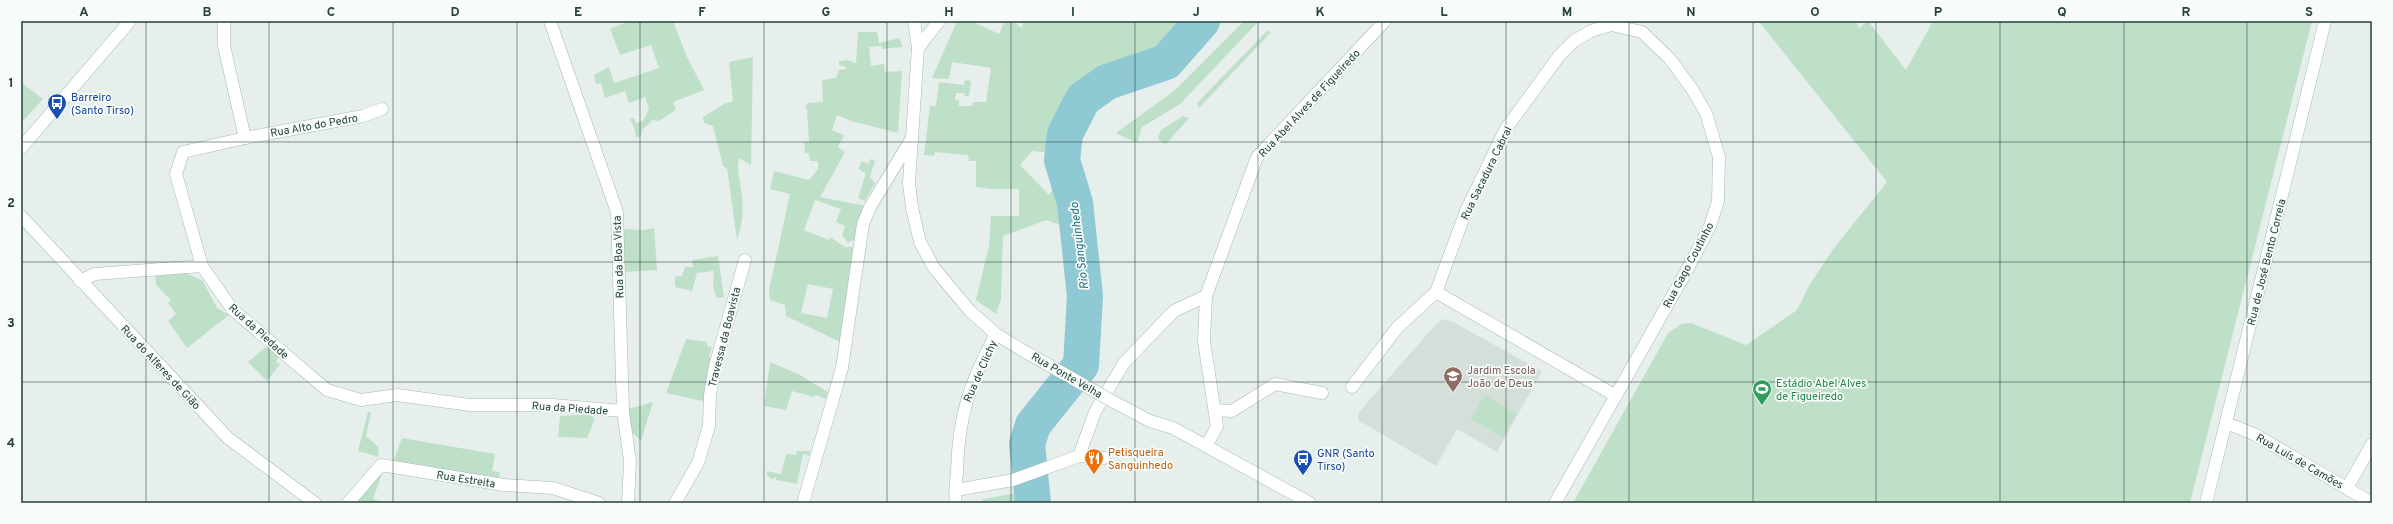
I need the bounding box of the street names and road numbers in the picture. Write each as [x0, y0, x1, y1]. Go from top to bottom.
street label: Rua Abel Alves de Figueiredo [1256, 47, 1364, 161]
street label: Rua Alto do Pedro [269, 111, 359, 141]
street label: Rua Sacadura Cabral [1458, 124, 1516, 222]
street label: Rua de José Bento Correia [2244, 197, 2290, 327]
street label: Rua da Boa Vista [611, 215, 627, 299]
street label: Rua Gago Coutinho [1660, 220, 1717, 311]
street label: Travessa da Boavista [706, 286, 744, 389]
street label: Rua da Piedade [225, 301, 291, 363]
street label: Rua do Alferes de Gião [117, 322, 203, 413]
street label: Rua de Clichy [961, 338, 1001, 405]
street label: Rua Ponte Velha [1028, 350, 1105, 402]
street label: Rua da Piedade [531, 399, 609, 419]
street label: Rua Luís de Camões [2253, 431, 2346, 493]
street label: Rua Estreita [435, 468, 497, 492]

